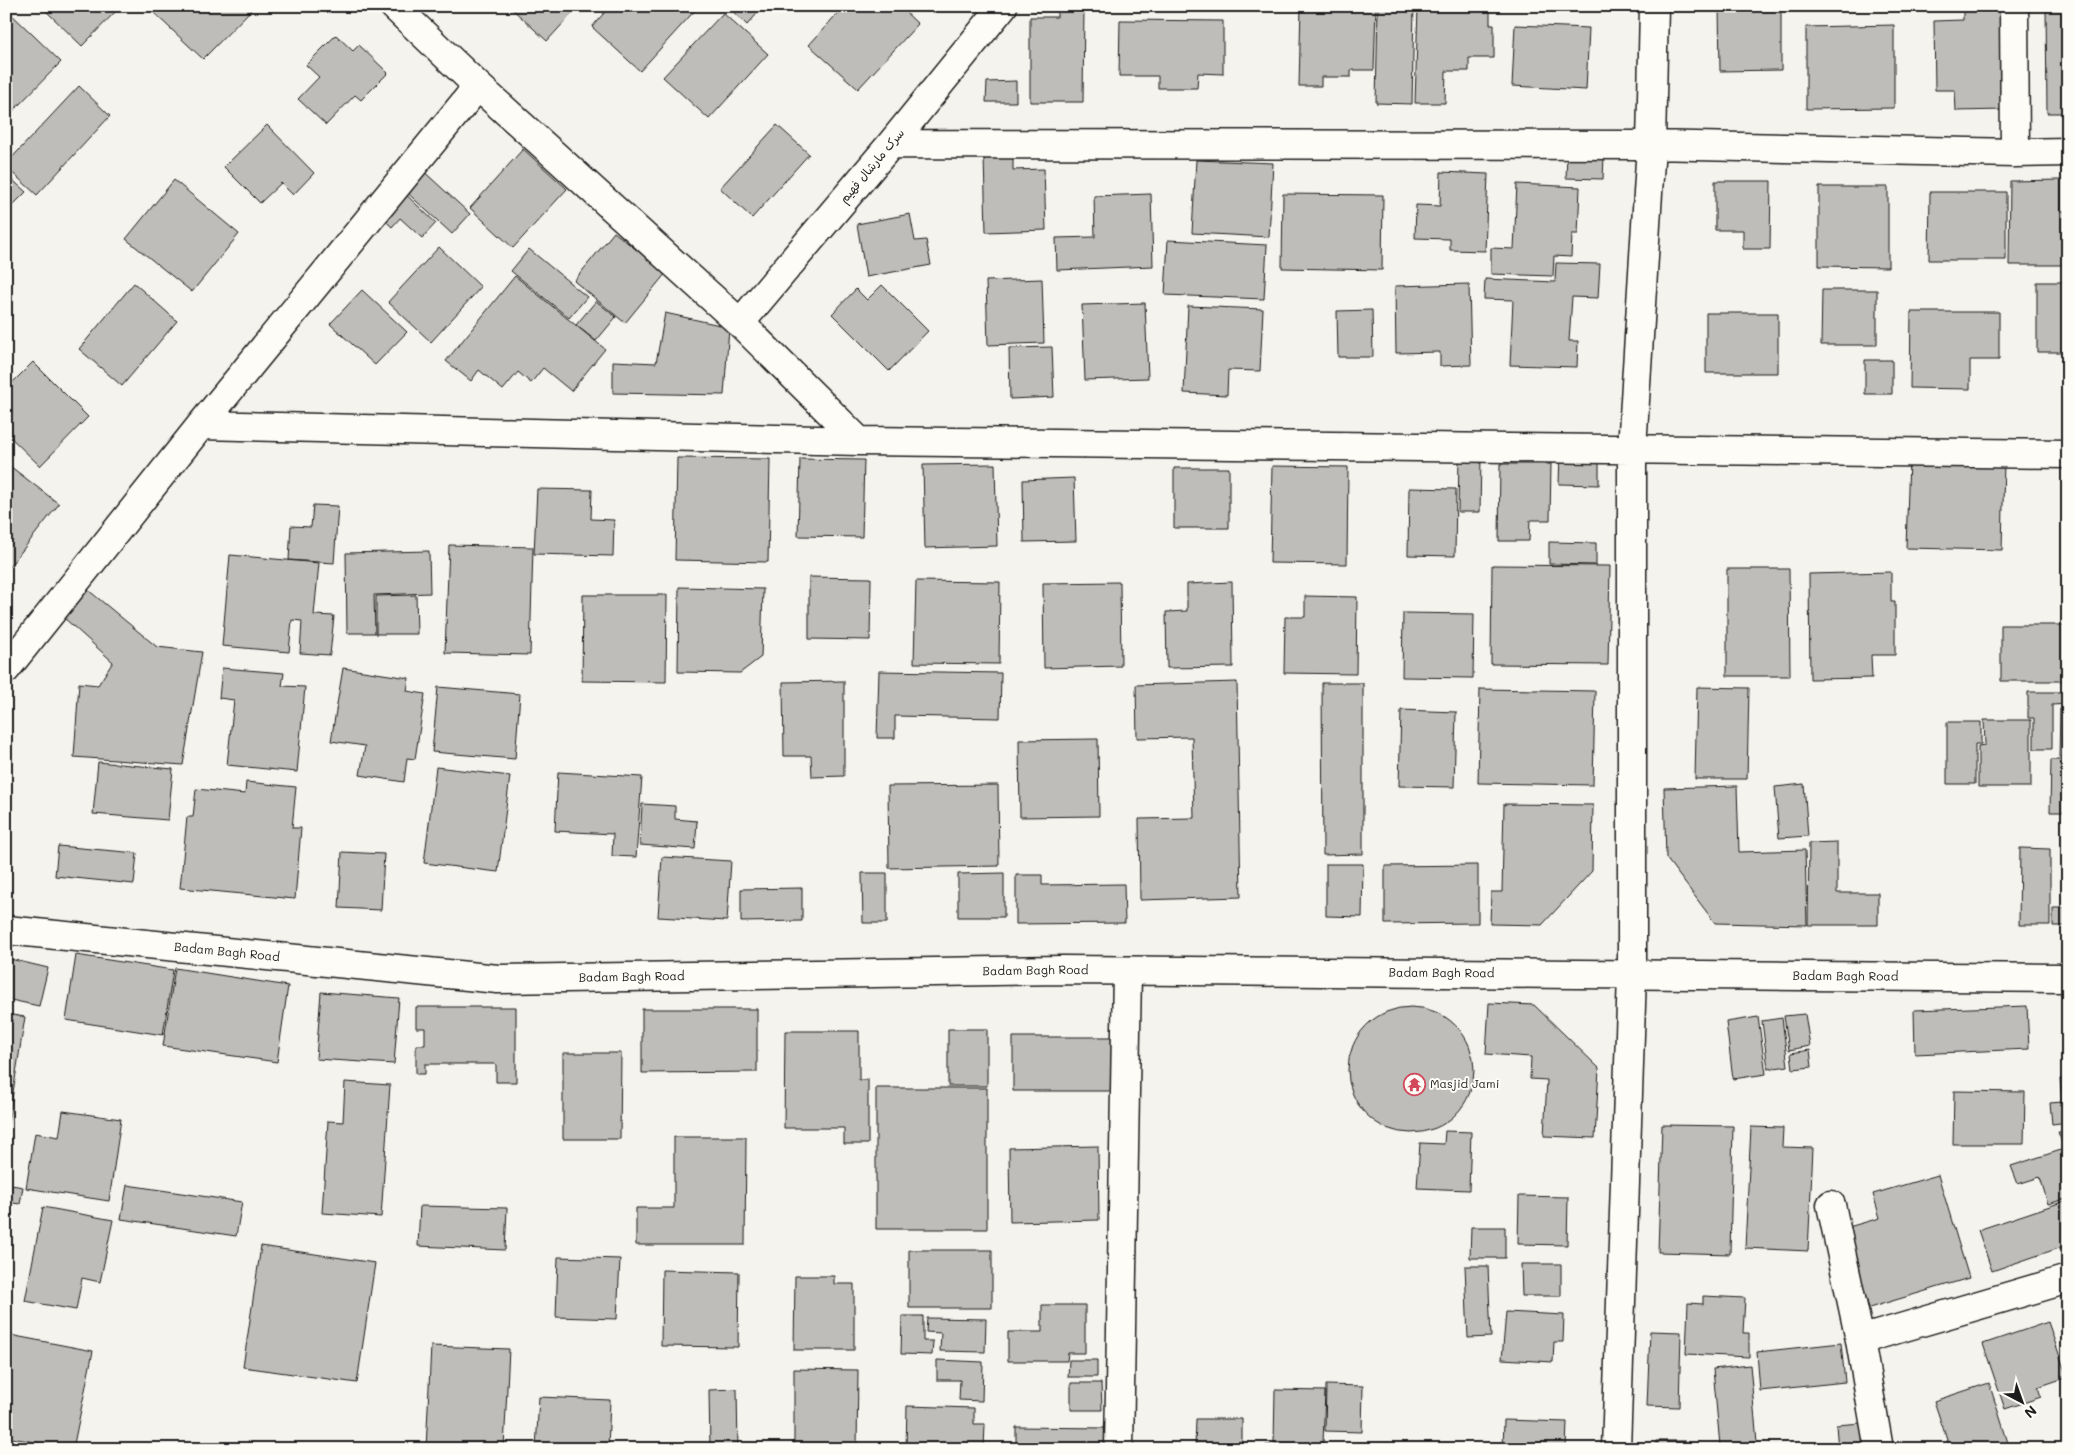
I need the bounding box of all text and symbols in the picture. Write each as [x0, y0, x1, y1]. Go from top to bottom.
street label: سرک مارشال فهیم [835, 125, 909, 207]
street label: Badam Bagh Road [174, 938, 281, 964]
street label: Badam Bagh Road [982, 961, 1089, 978]
street label: Badam Bagh Road [1388, 964, 1495, 980]
street label: Badam Bagh Road [578, 967, 685, 985]
street label: Badam Bagh Road [1792, 967, 1899, 984]
temple icon: Masjid Jami [1402, 1072, 1426, 1096]
place label: Masjid Jami [1430, 1075, 1499, 1091]
north arrow [1996, 1378, 2046, 1428]
text: N [2021, 1402, 2041, 1423]

